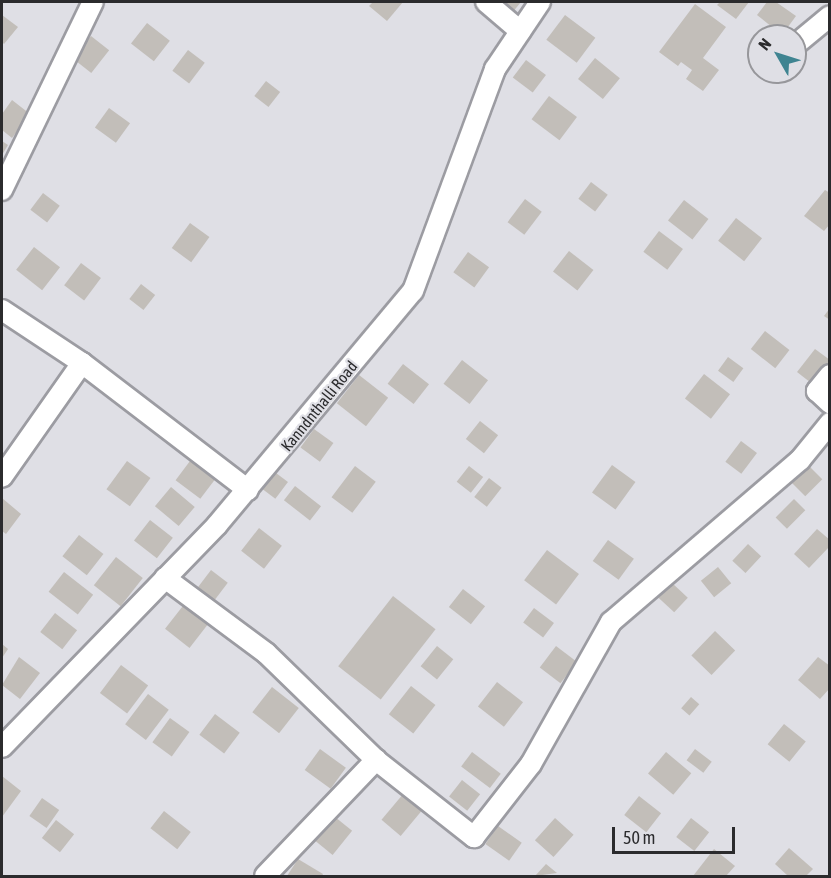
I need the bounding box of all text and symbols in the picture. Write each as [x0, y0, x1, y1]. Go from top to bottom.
north arrow [747, 24, 807, 84]
text: N [755, 35, 775, 53]
street label: Kanndnthalli Road [277, 357, 361, 455]
scale bar [615, 815, 738, 853]
text: 50 m [623, 827, 655, 848]

